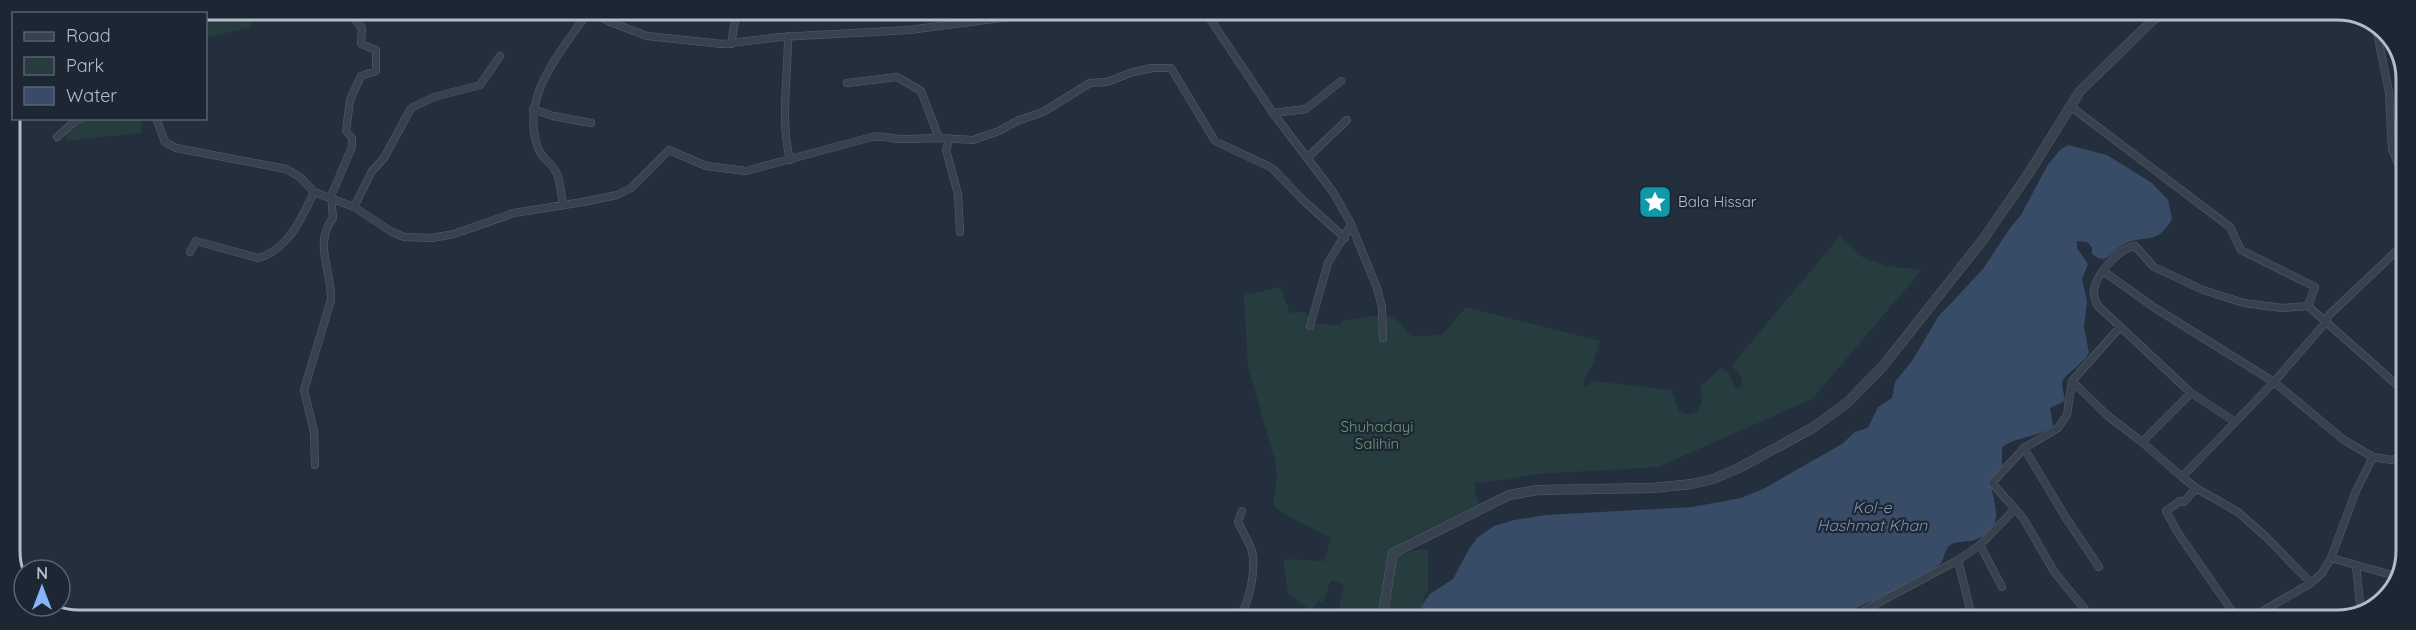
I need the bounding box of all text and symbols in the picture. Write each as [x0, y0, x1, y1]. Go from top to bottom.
legend [12, 12, 207, 120]
text: Road [66, 24, 111, 47]
text: Park [66, 54, 104, 77]
text: Water [66, 84, 117, 107]
place icon: Bala Hissar [1637, 184, 1673, 220]
place label: Bala Hissar [1678, 192, 1757, 211]
park label: Shuhadayi Salihin [1340, 417, 1414, 453]
water label: Kol-e Hashmat Khan [1817, 497, 1928, 535]
north arrow [12, 558, 72, 618]
text: N [36, 563, 48, 583]

